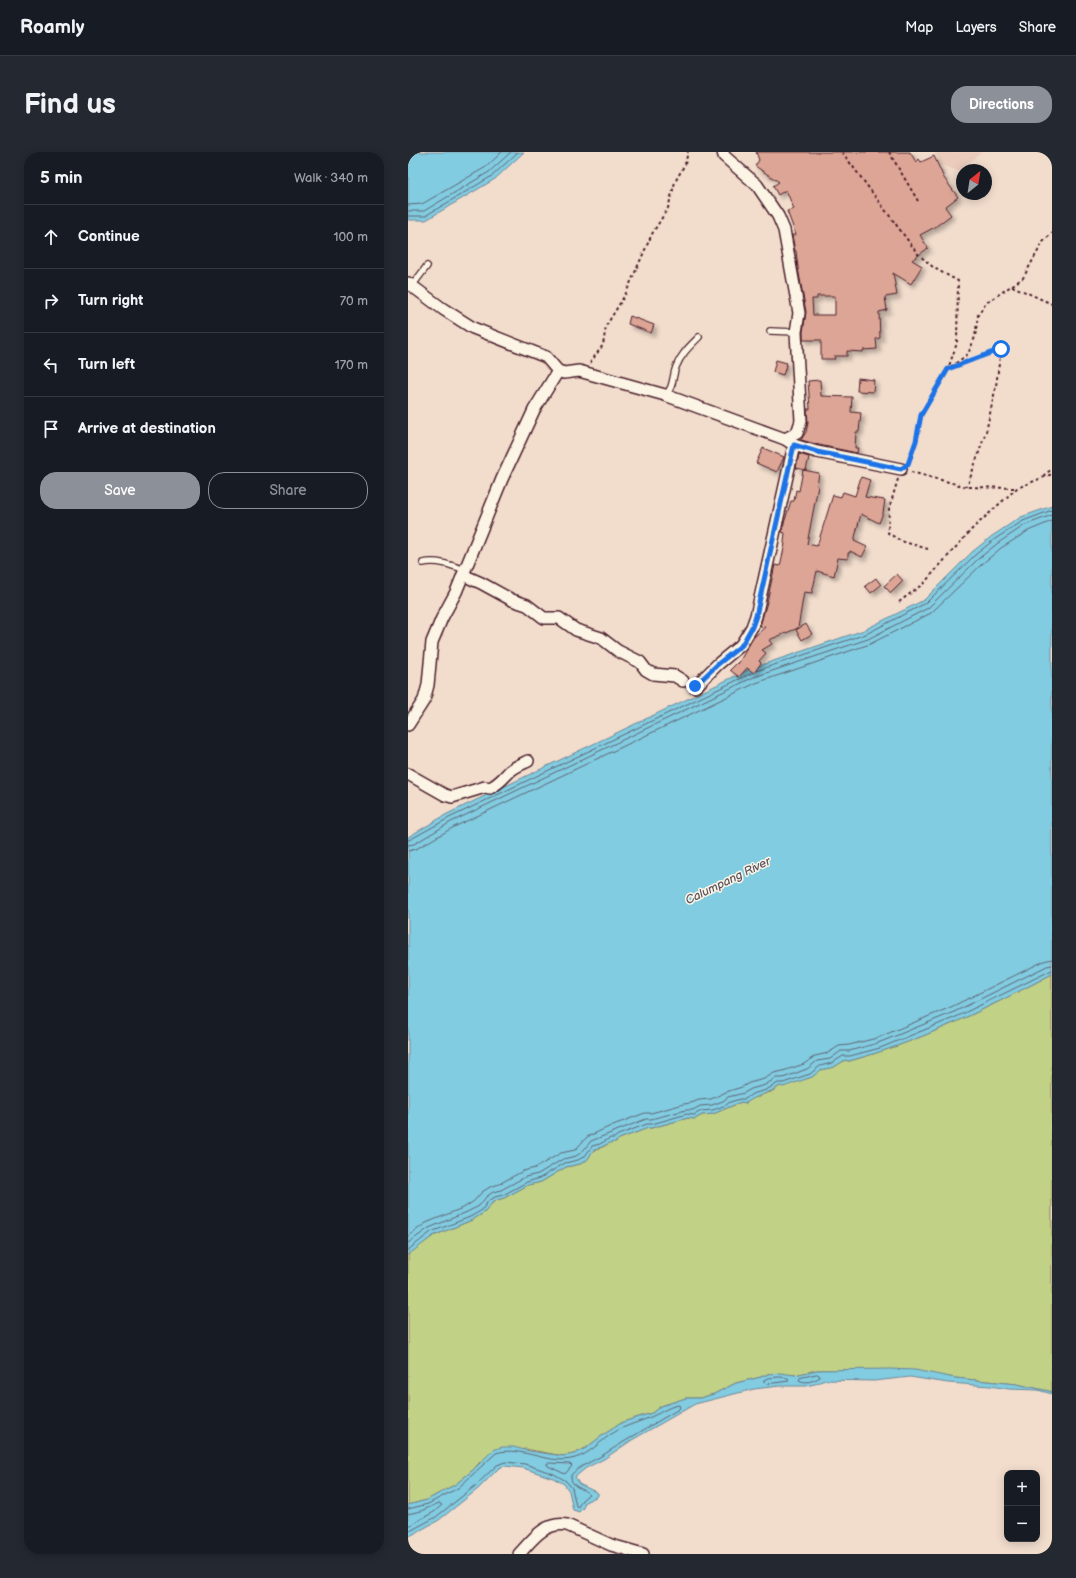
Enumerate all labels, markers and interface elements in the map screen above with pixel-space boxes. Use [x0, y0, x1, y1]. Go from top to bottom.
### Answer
text: Roamly [20, 16, 84, 39]
text: Map [905, 19, 933, 36]
text: Layers [955, 19, 997, 36]
text: Share [1019, 19, 1056, 36]
button: Directions [951, 86, 1052, 123]
text: Find us [24, 88, 116, 121]
north arrow [956, 164, 992, 200]
text: 5 min [40, 168, 83, 188]
text: Walk · 340 m [294, 170, 368, 186]
icon: ahead [40, 226, 62, 248]
text: Continue [78, 227, 140, 246]
text: 100 m [333, 229, 368, 245]
icon: right [40, 290, 62, 312]
text: Turn right [78, 291, 143, 310]
text: 70 m [340, 293, 368, 309]
route start [992, 340, 1010, 358]
icon: left [40, 354, 62, 376]
text: Turn left [78, 355, 135, 374]
text: 170 m [335, 357, 368, 373]
icon: arrive [40, 418, 62, 440]
text: Arrive at destination [78, 419, 216, 438]
button: Save [40, 472, 200, 509]
button: Share [208, 472, 368, 509]
route end [686, 677, 704, 695]
water label: Calumpang River [683, 853, 775, 908]
map controls [1004, 1470, 1040, 1542]
button: + [1004, 1470, 1040, 1506]
button: − [1004, 1506, 1040, 1542]

